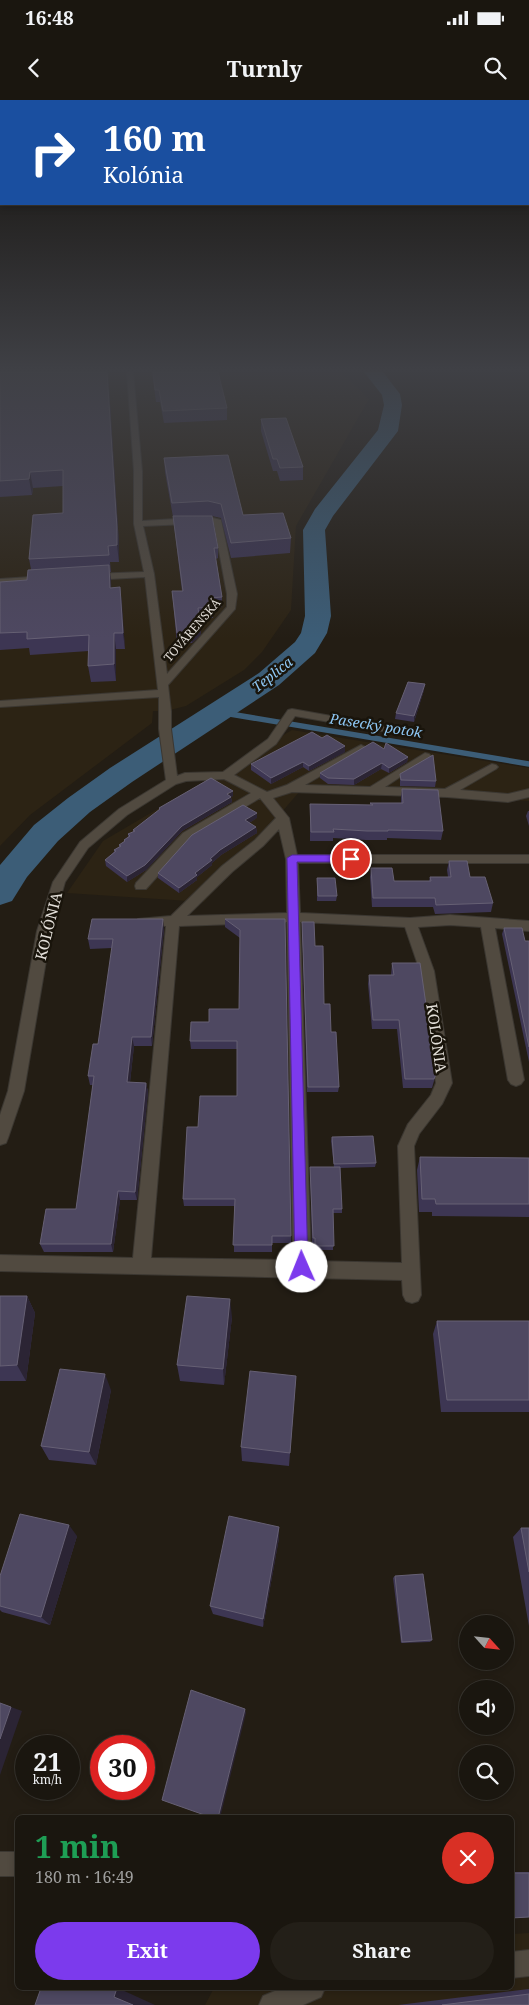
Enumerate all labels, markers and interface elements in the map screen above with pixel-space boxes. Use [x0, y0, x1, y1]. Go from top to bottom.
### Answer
text: 16:48 [25, 5, 74, 31]
text: Turnly [227, 53, 302, 83]
icon: back [20, 54, 48, 82]
icon: search [481, 54, 509, 82]
text: 160 m [103, 114, 206, 161]
icon: right [20, 120, 85, 185]
text: Kolónia [103, 159, 184, 189]
street label: TOVÁRENSKÁ [160, 594, 225, 665]
water label: Teplica [248, 652, 297, 696]
water label: Pasecký potok [327, 708, 425, 742]
pin [330, 838, 372, 880]
icon: arrive [337, 845, 365, 873]
street label: KOLÓNIA [30, 890, 66, 962]
street label: KOLÓNIA [422, 1002, 452, 1074]
position arrow [275, 1240, 327, 1292]
north arrow [459, 1615, 514, 1670]
map controls [459, 1615, 514, 1800]
button: sound [459, 1680, 514, 1735]
speed limit sign: 30 [90, 1735, 155, 1800]
text: 21 [33, 1744, 62, 1778]
button: search [459, 1745, 514, 1800]
text: km/h [33, 1771, 62, 1788]
text: 1 min [35, 1826, 120, 1867]
button: close [442, 1832, 494, 1884]
text: 180 m · 16:49 [35, 1866, 134, 1888]
button: Exit [35, 1922, 260, 1980]
button: Share [270, 1922, 494, 1980]

